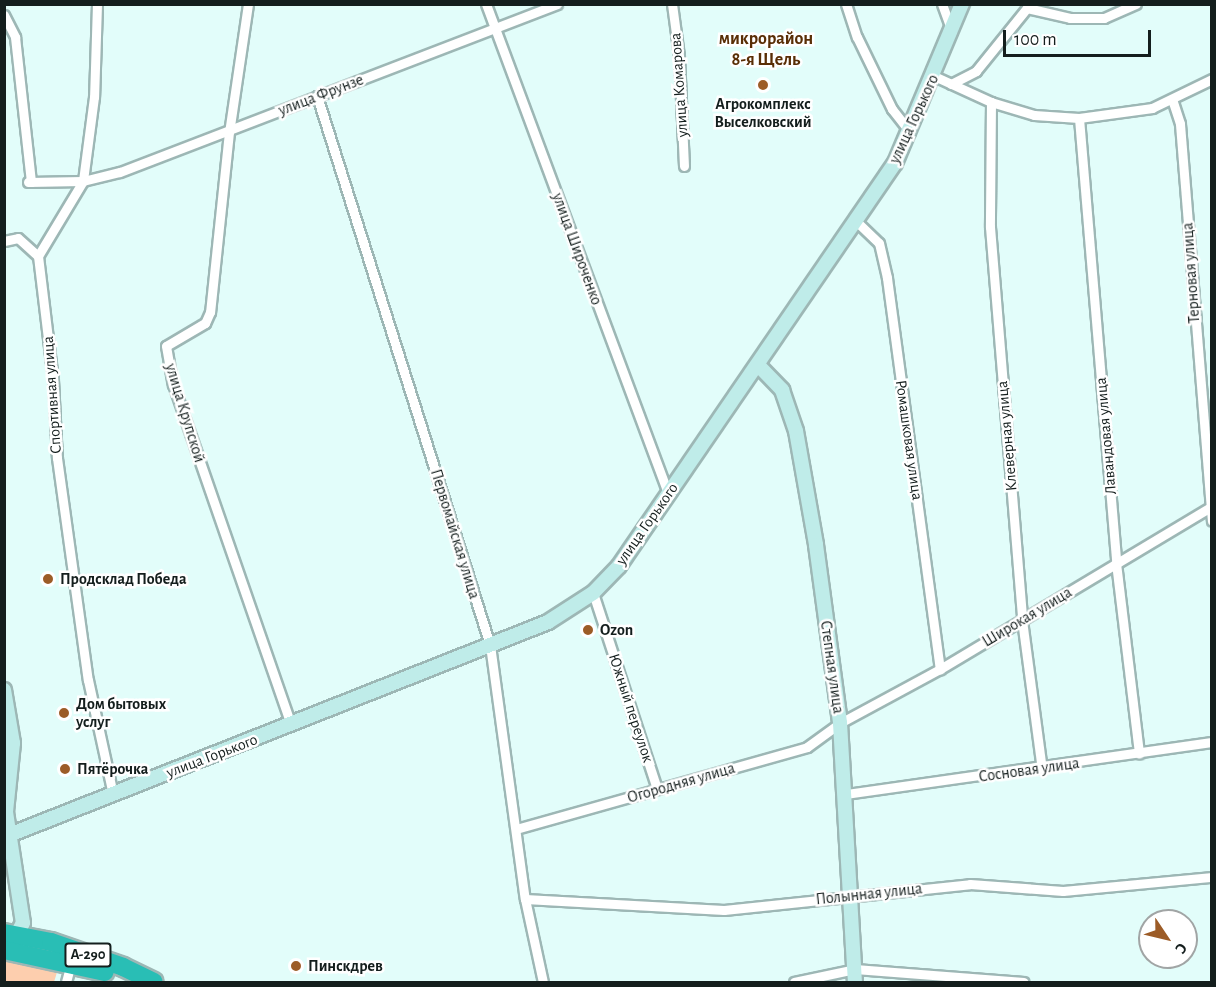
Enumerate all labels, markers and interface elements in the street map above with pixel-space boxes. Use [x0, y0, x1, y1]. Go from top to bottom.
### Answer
scale bar [1006, 18, 1154, 56]
district label: микрорайон 8-я Щель [719, 29, 813, 72]
text: 100 m [1014, 31, 1057, 49]
street label: улица Комарова [666, 32, 692, 138]
street label: улица Фрунзе [276, 70, 366, 120]
street label: улица Горького [885, 71, 943, 167]
marker: Агрокомплекс Выселковский [756, 78, 770, 92]
place label: Агрокомплекс Выселковский [714, 94, 812, 132]
street label: улица Широченко [548, 190, 606, 308]
street label: Терновая улица [1178, 222, 1204, 324]
street label: Спортивная улица [38, 335, 66, 455]
street label: улица Крупской [161, 361, 209, 465]
street label: Лавандовая улица [1091, 376, 1121, 496]
street label: Ромашковая улица [891, 379, 927, 501]
street label: Клеверная улица [993, 380, 1021, 492]
street label: Первомайская улица [426, 467, 484, 601]
street label: улица Горького [612, 479, 682, 569]
place label: Продсклад Победа [60, 569, 187, 589]
marker: Продсклад Победа [41, 572, 55, 586]
street label: Широкая улица [979, 583, 1075, 651]
street label: Степная улица [816, 619, 848, 715]
place label: Ozon [600, 620, 633, 640]
marker: Ozon [581, 623, 595, 637]
street label: Южный переулок [604, 651, 658, 765]
place label: Дом бытовых услуг [76, 694, 166, 732]
marker: Дом бытовых услуг [57, 706, 71, 720]
street label: улица Горького [164, 730, 260, 782]
street label: Сосновая улица [977, 753, 1081, 787]
street label: Огородняя улица [625, 758, 737, 808]
place label: Пятёрочка [77, 759, 148, 779]
marker: Пятёрочка [58, 762, 72, 776]
street label: Полынная улица [815, 879, 923, 909]
north arrow [1138, 909, 1198, 969]
text: С [1172, 940, 1190, 956]
road number: А-290 [64, 943, 112, 967]
place label: Пинскдрев [308, 956, 383, 976]
marker: Пинскдрев [289, 959, 303, 973]

